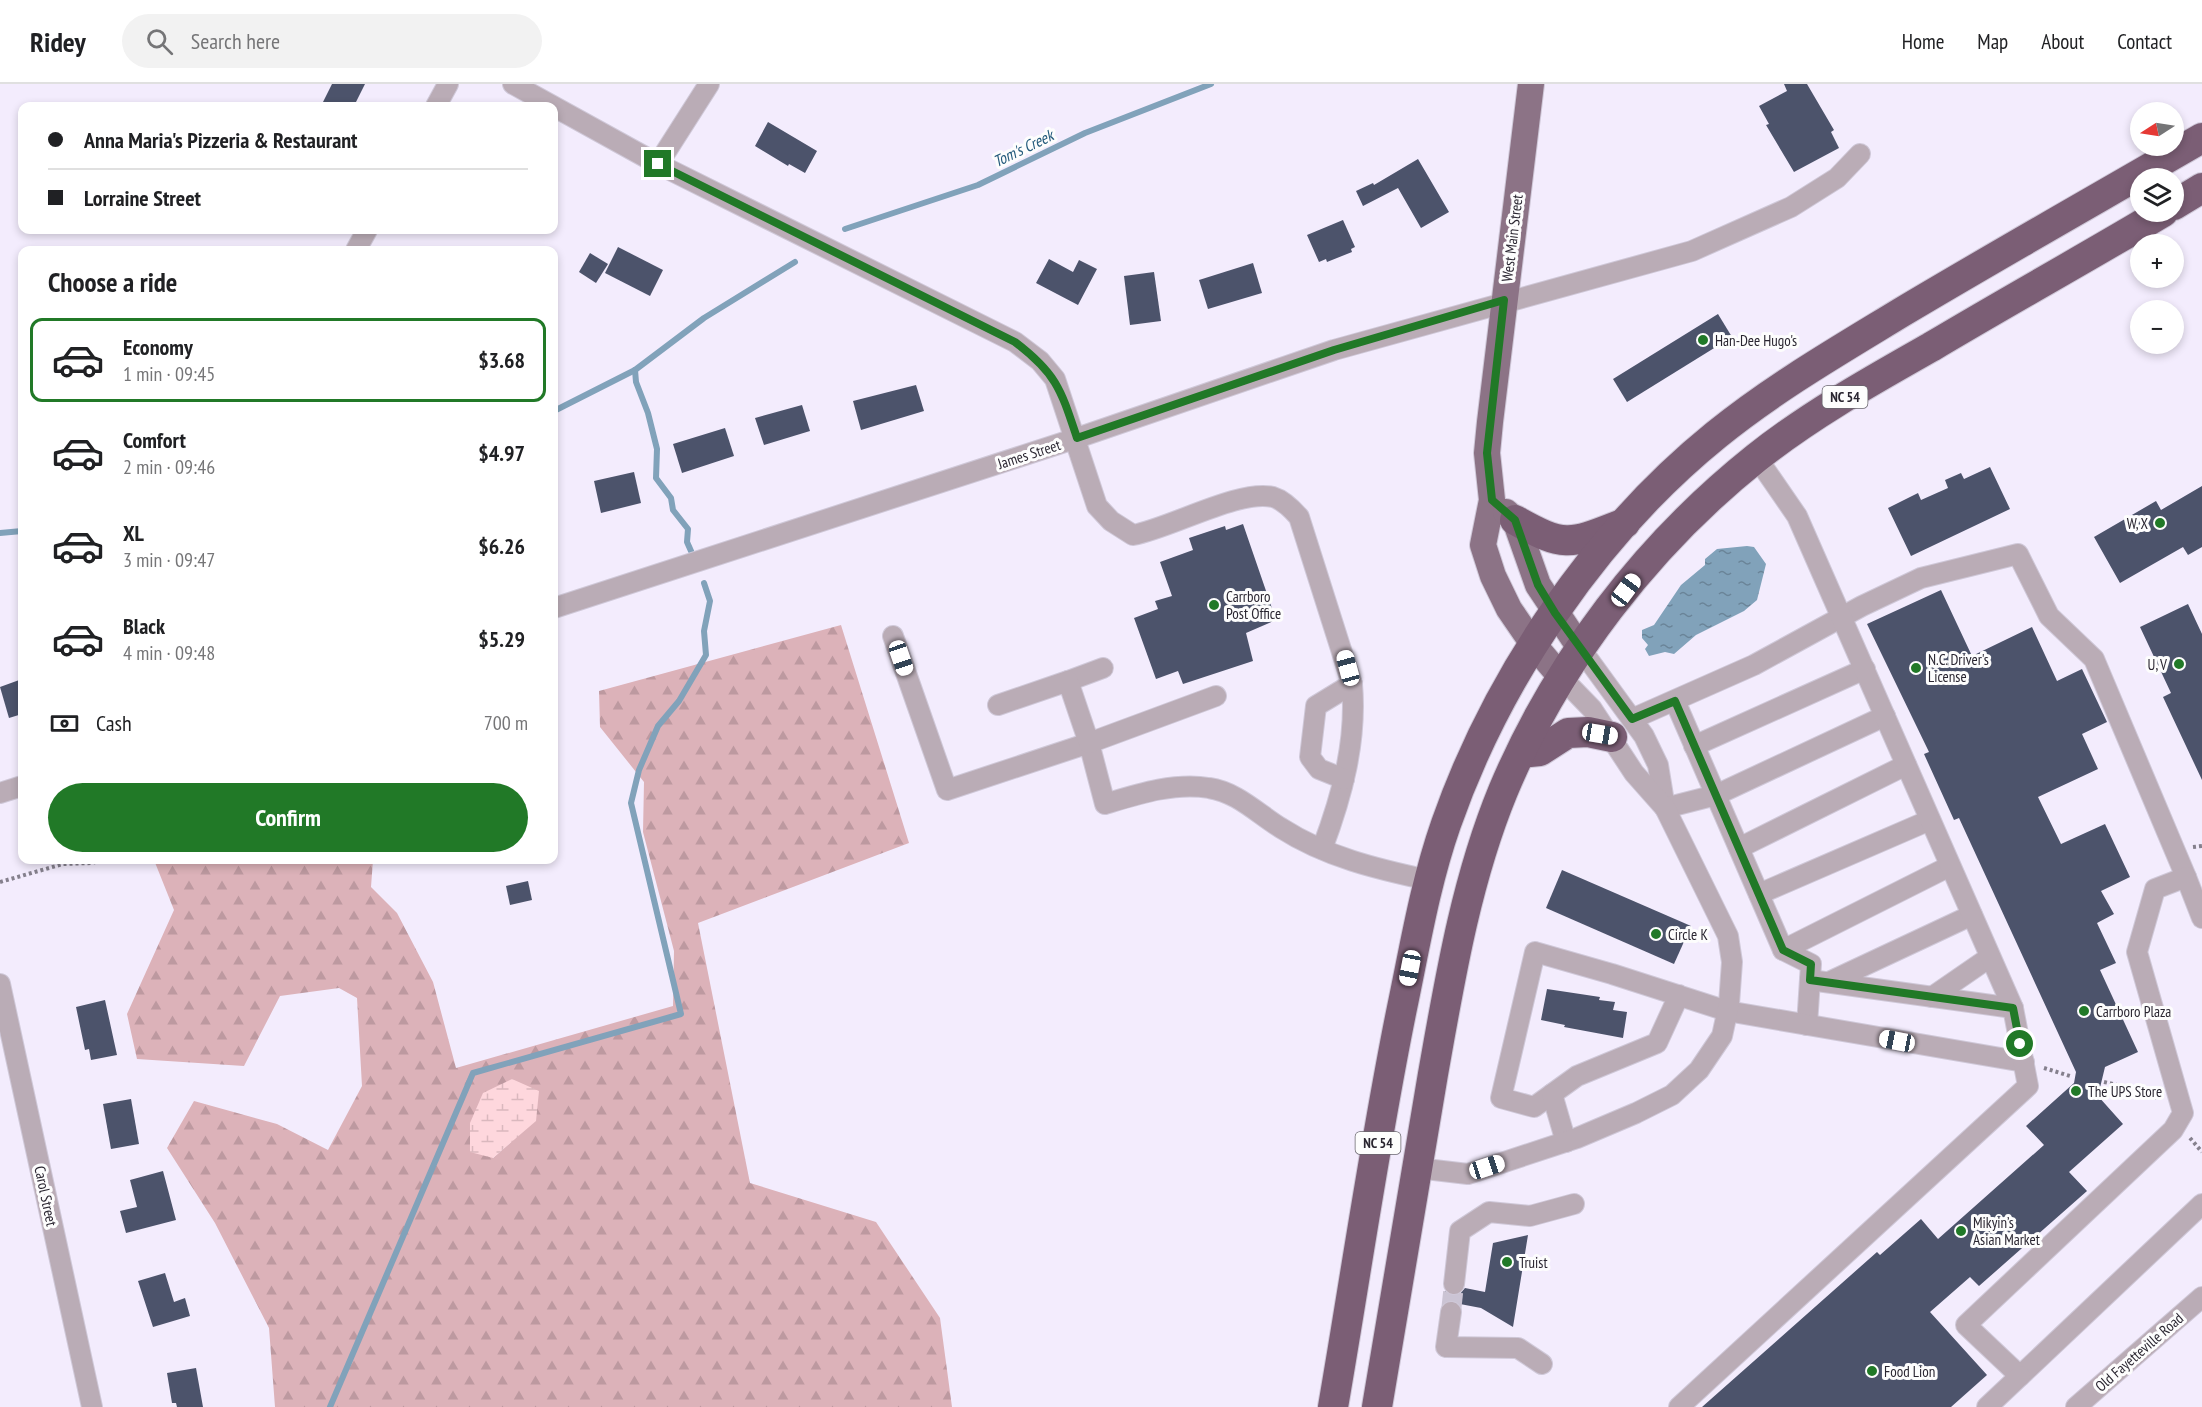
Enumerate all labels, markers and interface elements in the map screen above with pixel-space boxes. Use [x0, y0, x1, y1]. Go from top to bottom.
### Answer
search box [122, 14, 542, 68]
text: Ridey [30, 23, 86, 60]
icon: search [143, 25, 176, 58]
text: Search here [191, 27, 280, 55]
text: Home [1902, 28, 1944, 55]
text: Map [1977, 28, 2008, 55]
text: About [2041, 28, 2084, 55]
text: Contact [2117, 28, 2172, 55]
north arrow [2130, 102, 2184, 156]
map controls [2130, 102, 2184, 354]
water label: Tom's Creek [990, 124, 1058, 171]
text: Anna Maria's Pizzeria & Restaurant [84, 126, 358, 154]
route end [644, 150, 671, 177]
button: layers [2130, 168, 2184, 222]
text: Lorraine Street [84, 184, 201, 212]
street label: West Main Street [1497, 193, 1527, 283]
button: + [2130, 234, 2184, 288]
text: Choose a ride [48, 265, 177, 299]
button: − [2130, 300, 2184, 354]
place label: Han-Dee Hugo's [1715, 331, 1797, 350]
icon: car [51, 333, 105, 387]
text: Economy [123, 333, 193, 361]
marker: Han-Dee Hugo's [1696, 333, 1710, 347]
text: $3.68 [478, 346, 525, 374]
text: 1 min · 09:45 [123, 361, 215, 387]
road number: NC 54 [1822, 386, 1868, 408]
icon: car [51, 426, 105, 480]
text: Comfort [123, 426, 186, 454]
street label: James Street [994, 435, 1063, 473]
text: $4.97 [478, 439, 525, 467]
text: 2 min · 09:46 [123, 454, 215, 480]
place label: W, X [2127, 514, 2148, 533]
marker: W, X [2153, 516, 2167, 530]
icon: car [51, 519, 105, 573]
text: XL [123, 519, 144, 547]
text: $6.26 [478, 532, 525, 560]
text: 3 min · 09:47 [123, 547, 215, 573]
car [1608, 570, 1644, 610]
place label: Carrboro Post Office [1226, 587, 1281, 623]
marker: Carrboro Post Office [1207, 598, 1221, 612]
icon: car [51, 612, 105, 666]
text: Black [123, 612, 165, 640]
text: $5.29 [478, 625, 525, 653]
car [887, 638, 915, 678]
text: 4 min · 09:48 [123, 640, 215, 666]
car [1335, 648, 1361, 688]
place label: N.C. Driver's License [1928, 650, 1989, 686]
place label: U, V [2148, 655, 2167, 674]
marker: U, V [2172, 657, 2186, 671]
marker: N.C. Driver's License [1909, 661, 1923, 675]
icon: cash [48, 707, 81, 740]
text: Cash [96, 709, 132, 737]
text: 700 m [484, 710, 528, 736]
car [1581, 722, 1619, 746]
button: Confirm [48, 783, 528, 852]
place label: Circle K [1668, 925, 1708, 944]
marker: Circle K [1649, 927, 1663, 941]
car [1398, 949, 1422, 987]
place label: Carrboro Plaza [2096, 1002, 2171, 1021]
marker: Carrboro Plaza [2077, 1004, 2091, 1018]
car [1878, 1029, 1916, 1053]
route start [2006, 1030, 2033, 1057]
place label: The UPS Store [2088, 1082, 2162, 1101]
marker: The UPS Store [2069, 1084, 2083, 1098]
road number: NC 54 [1356, 1132, 1400, 1154]
car [1467, 1153, 1507, 1181]
street label: Carol Street [30, 1164, 62, 1228]
place label: Mikyin’s Asian Market [1973, 1213, 2040, 1249]
marker: Mikyin’s Asian Market [1954, 1224, 1968, 1238]
place label: Truist [1519, 1253, 1548, 1272]
marker: Truist [1500, 1255, 1514, 1269]
street label: Old Fayetteville Road [2091, 1309, 2187, 1395]
place label: Food Lion [1884, 1362, 1935, 1381]
marker: Food Lion [1865, 1364, 1879, 1378]

